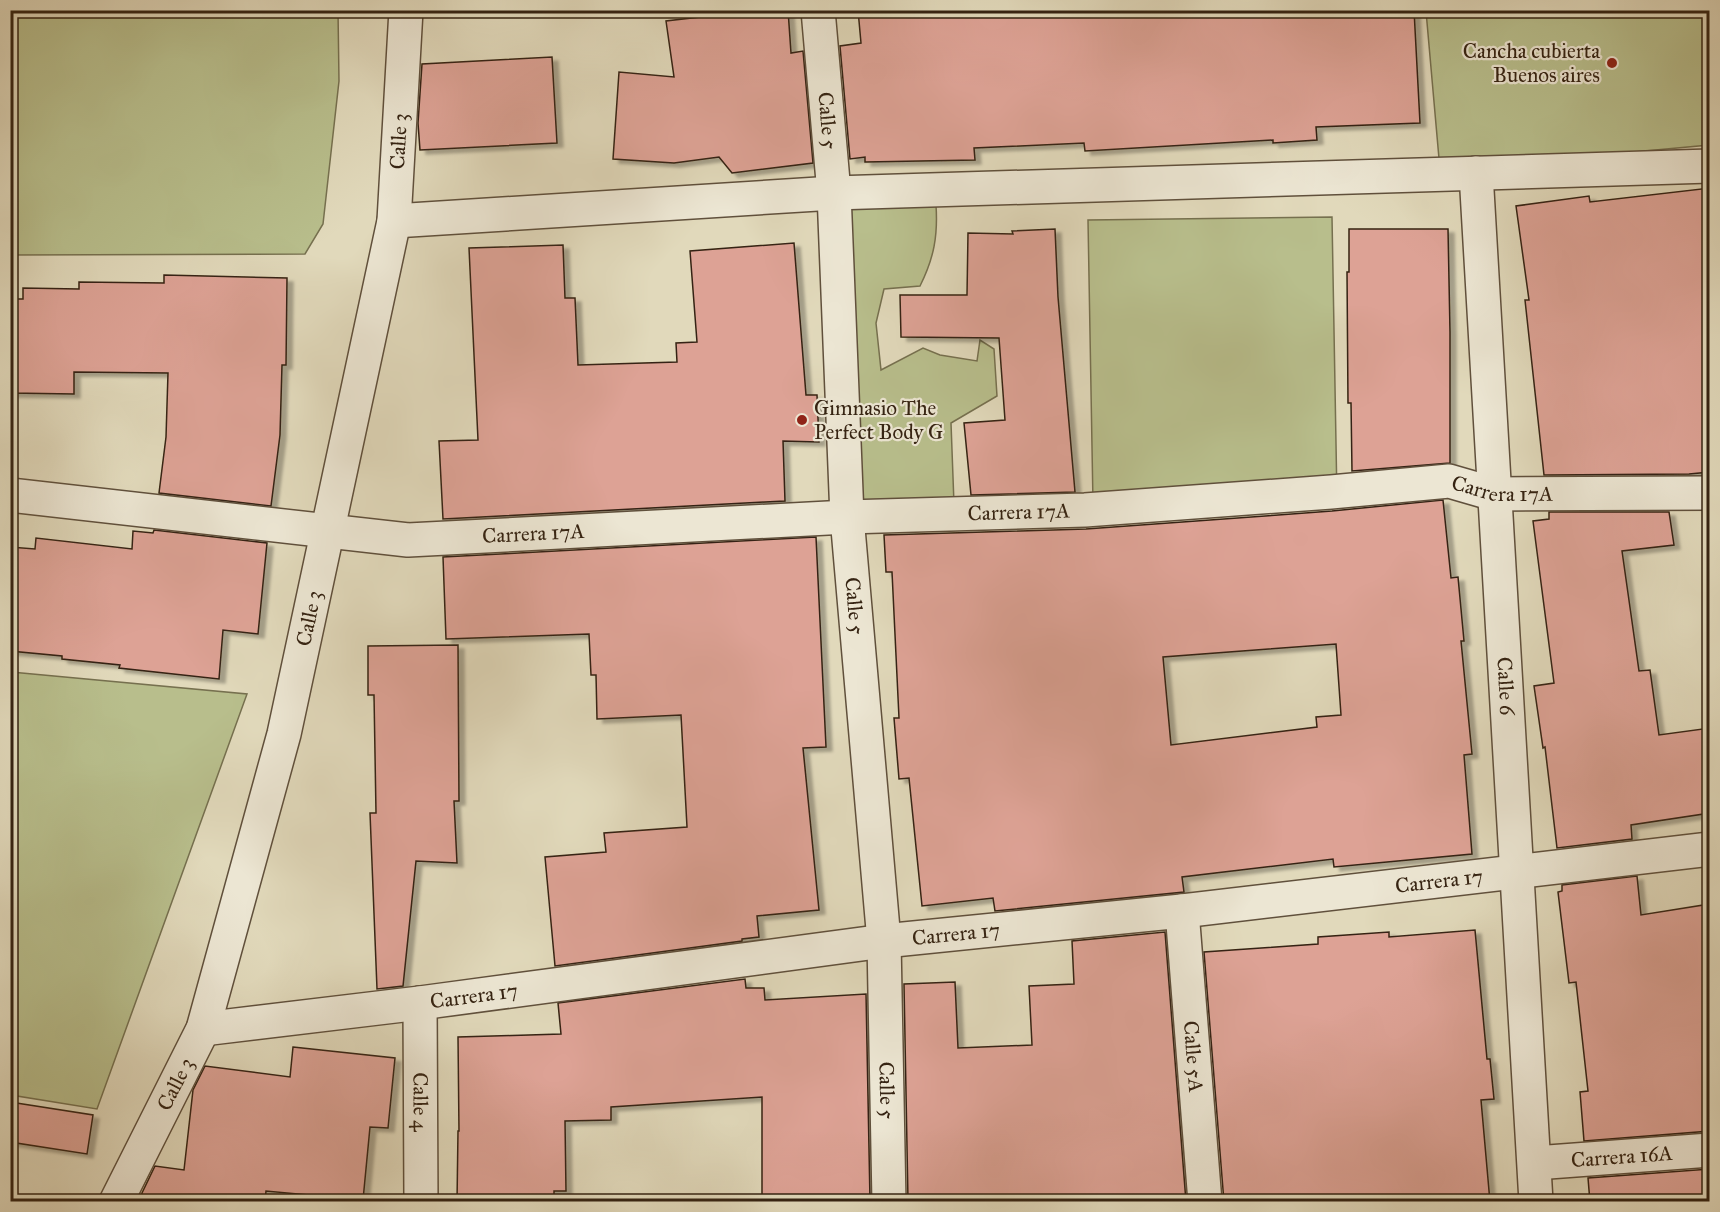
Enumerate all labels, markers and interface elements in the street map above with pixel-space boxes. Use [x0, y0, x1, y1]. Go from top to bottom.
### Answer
place label: Cancha cubierta Buenos aires [1463, 38, 1600, 88]
marker: Cancha cubierta Buenos aires [1605, 56, 1619, 70]
street label: Calle 5 [812, 91, 843, 151]
street label: Calle 3 [384, 113, 413, 170]
place label: Gimnasio The Perfect Body G [814, 395, 943, 445]
marker: Gimnasio The Perfect Body G [795, 413, 809, 427]
street label: Carrera 17A [1449, 469, 1553, 508]
street label: Carrera 17A [967, 497, 1070, 526]
street label: Carrera 17A [481, 518, 585, 549]
street label: Calle 5 [839, 576, 870, 636]
street label: Calle 3 [290, 588, 327, 648]
street label: Calle 6 [1491, 656, 1521, 717]
street label: Carrera 17 [1394, 863, 1484, 899]
street label: Carrera 17 [911, 916, 1001, 951]
street label: Carrera 17 [428, 977, 519, 1015]
street label: Calle 5A [1178, 1020, 1209, 1093]
street label: Calle 3 [151, 1053, 200, 1115]
street label: Calle 5 [873, 1061, 900, 1120]
street label: Calle 4 [407, 1072, 434, 1133]
street label: Carrera 16A [1570, 1140, 1674, 1173]

